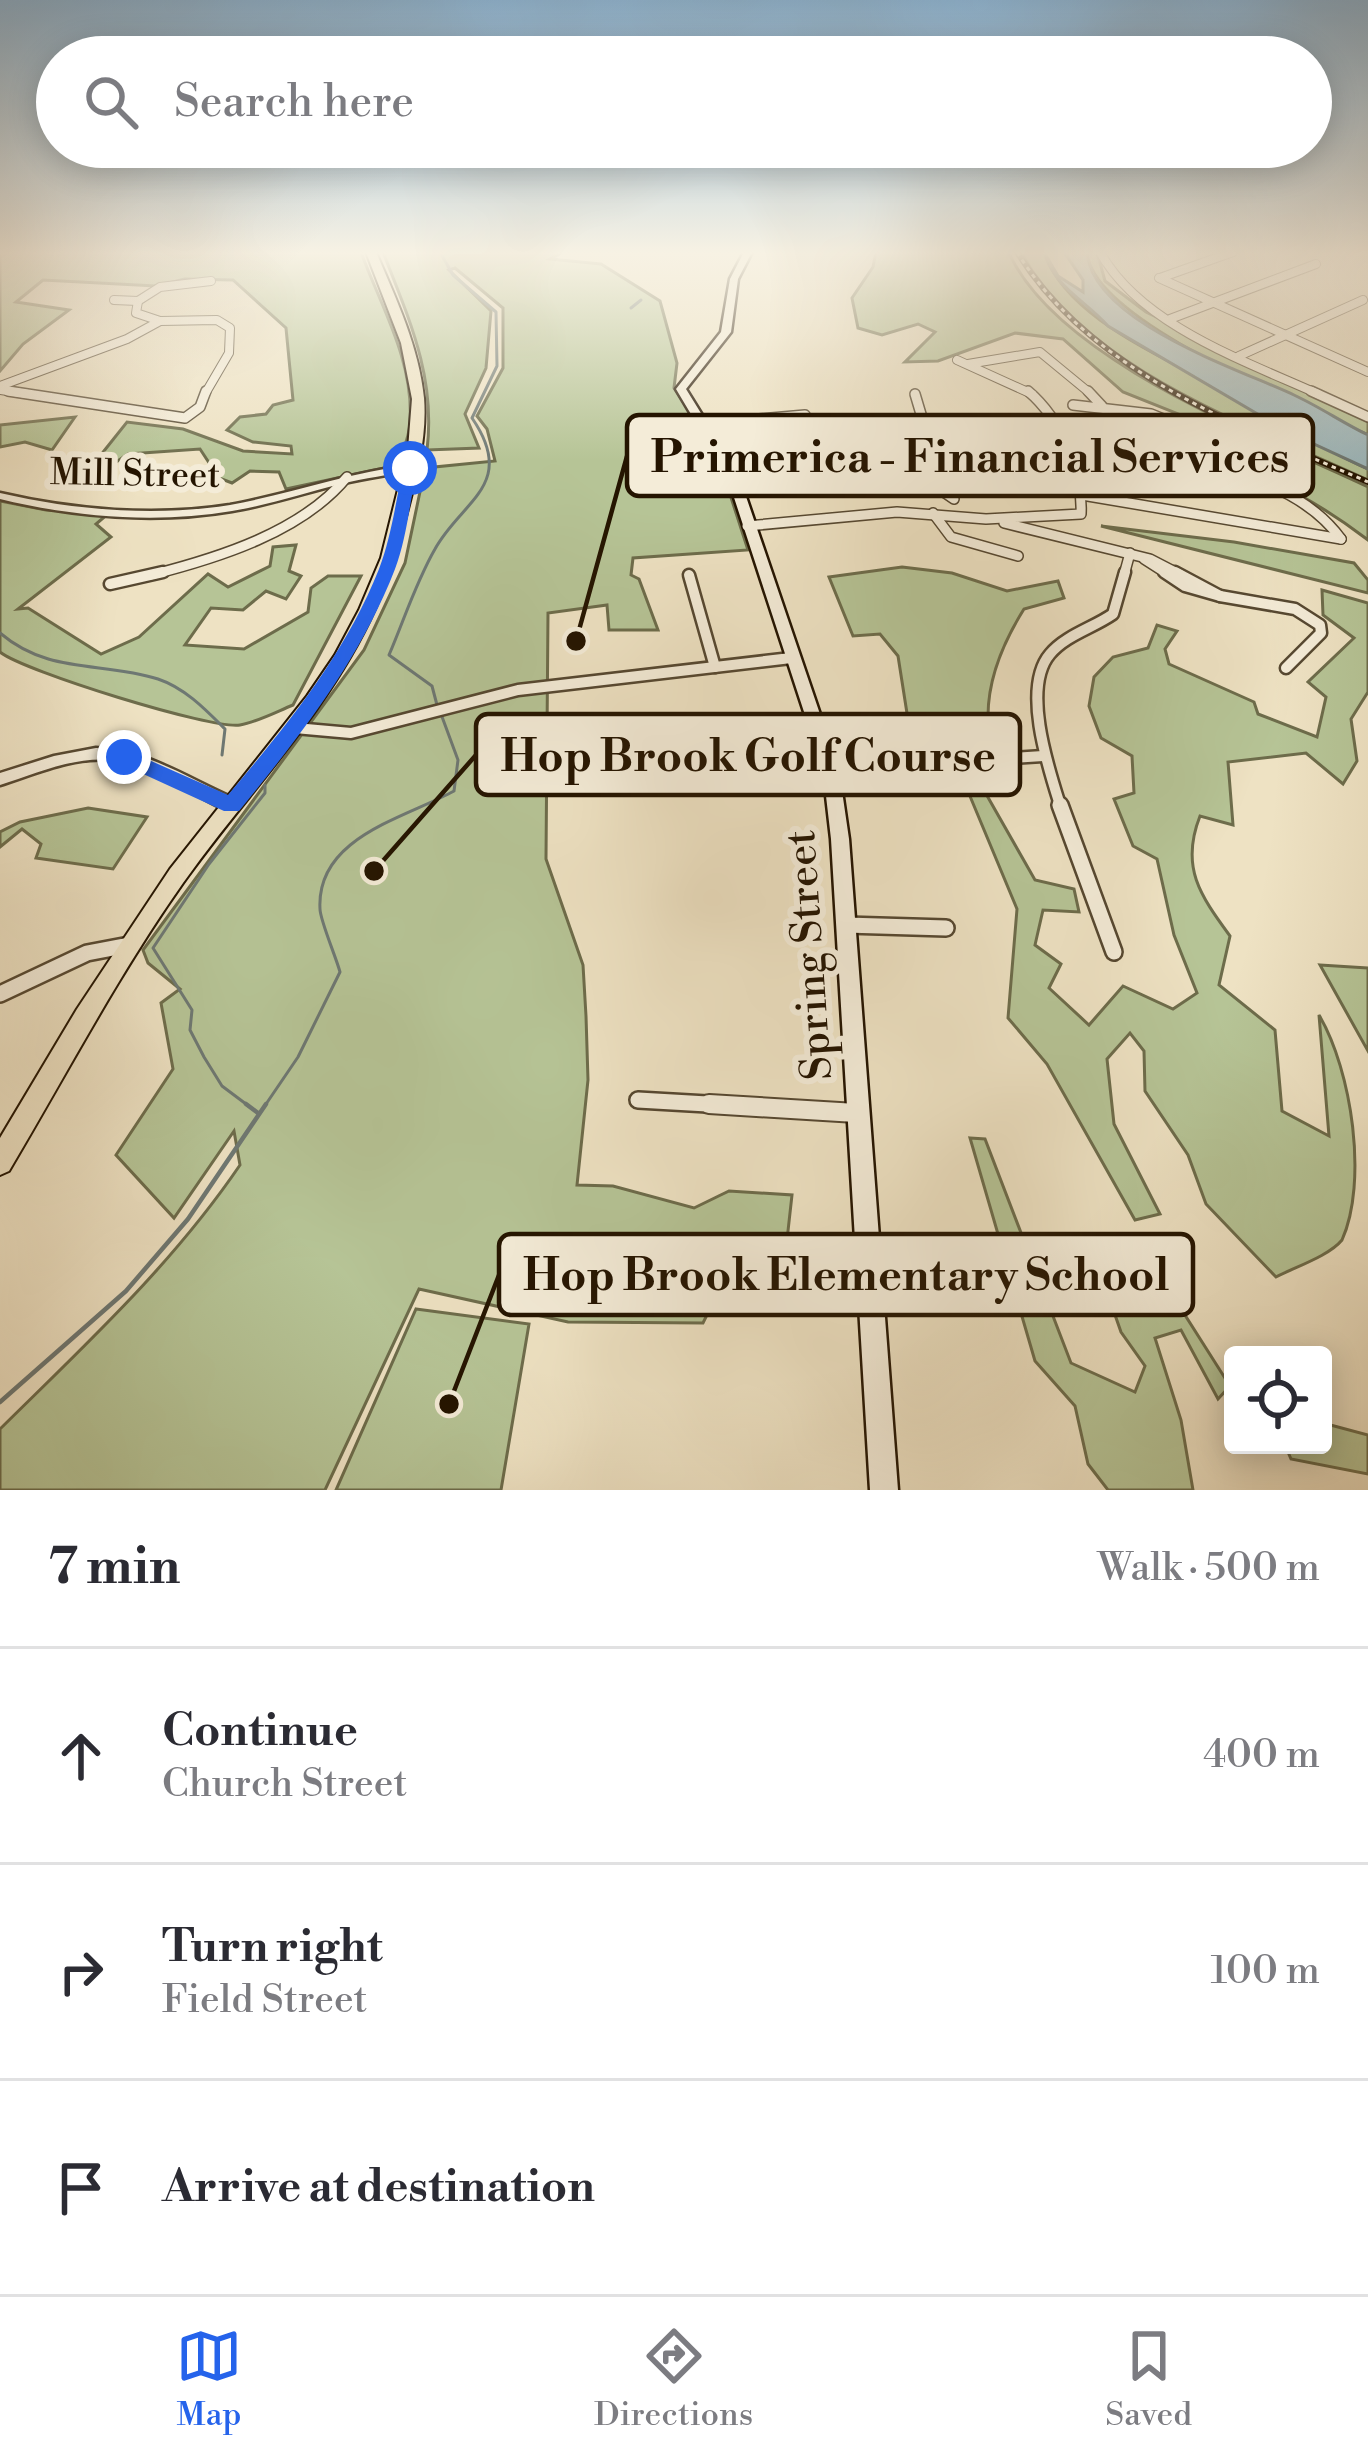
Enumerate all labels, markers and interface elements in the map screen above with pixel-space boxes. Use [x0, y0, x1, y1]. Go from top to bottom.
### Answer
search box [36, 36, 1332, 168]
icon: search [78, 69, 144, 135]
text: Search here [174, 74, 414, 131]
callout: Primerica - Financial Services [627, 415, 1313, 496]
text: Primerica - Financial Services [651, 430, 1289, 487]
route start [383, 441, 437, 495]
street label: Mill Street [50, 451, 221, 499]
callout: Hop Brook Golf Course [476, 714, 1020, 795]
text: Hop Brook Golf Course [500, 729, 996, 786]
route end [97, 730, 151, 784]
street label: Spring Street [775, 828, 846, 1082]
callout: Hop Brook Elementary School [499, 1234, 1193, 1315]
text: Hop Brook Elementary School [523, 1248, 1169, 1305]
map controls [1224, 1346, 1332, 1454]
button: locate [1224, 1346, 1332, 1454]
text: 7 min [48, 1536, 180, 1600]
text: Walk · 500 m [1098, 1544, 1320, 1593]
text: Continue [162, 1703, 358, 1760]
icon: ahead [48, 1723, 114, 1789]
text: 400 m [1203, 1731, 1320, 1780]
text: Church Street [162, 1760, 407, 1809]
text: Turn right [162, 1919, 383, 1976]
icon: right [48, 1939, 114, 2005]
text: 100 m [1211, 1947, 1320, 1996]
text: Field Street [162, 1976, 367, 2025]
icon: arrive [48, 2155, 114, 2221]
text: Arrive at destination [162, 2159, 595, 2216]
tab: Map [176, 2323, 242, 2436]
tab: Directions [594, 2323, 753, 2436]
tab: Saved [1105, 2323, 1192, 2436]

